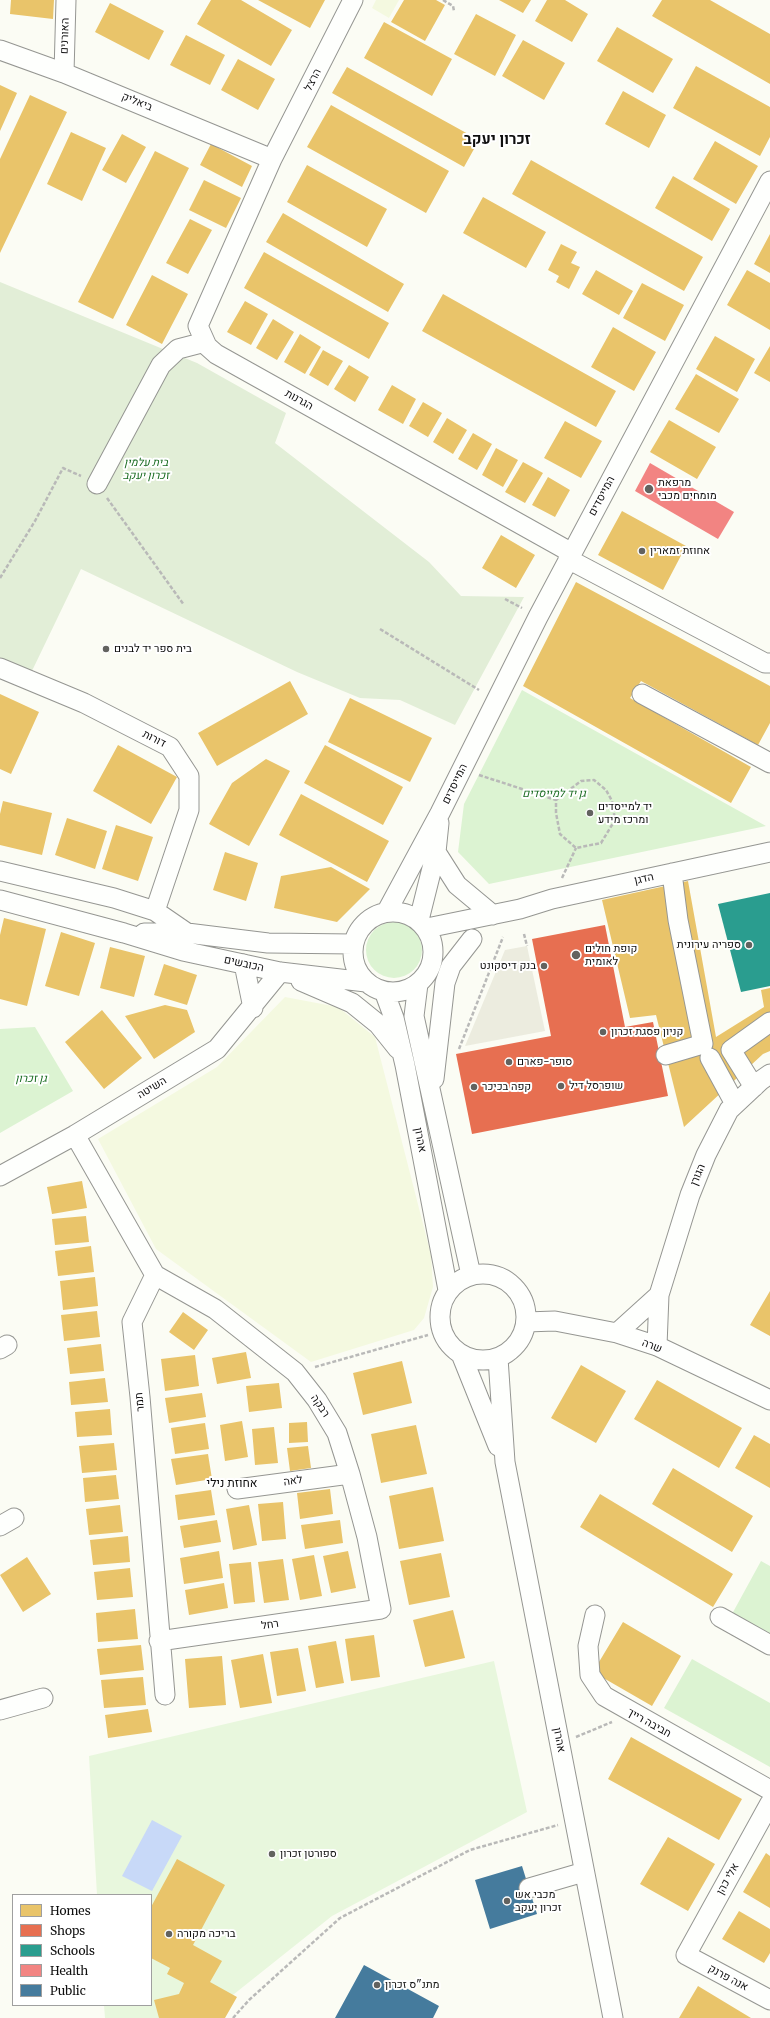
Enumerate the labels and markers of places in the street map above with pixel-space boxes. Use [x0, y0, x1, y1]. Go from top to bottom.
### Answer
place label: מרפאת מומחים מכבי [658, 476, 717, 502]
marker: מרפאת מומחים מכבי [643, 483, 655, 495]
place label: אחוזת זמארין [650, 544, 710, 558]
marker: אחוזת זמארין [637, 546, 647, 556]
place label: בית ספר יד לבנים [114, 642, 192, 656]
marker: בית ספר יד לבנים [101, 644, 111, 654]
place label: יד למייסדים ומרכז מידע [598, 800, 652, 826]
marker: יד למייסדים ומרכז מידע [585, 808, 595, 818]
place label: ספריה עירונית [677, 938, 741, 952]
marker: ספריה עירונית [744, 940, 754, 950]
place label: קופת חולים לאומית [585, 942, 637, 968]
marker: קופת חולים לאומית [570, 949, 582, 961]
place label: בנק דיסקונט [480, 959, 536, 973]
marker: בנק דיסקונט [539, 961, 549, 971]
place label: קניון פסגת זכרון [611, 1025, 683, 1039]
marker: קניון פסגת זכרון [598, 1027, 608, 1037]
place label: סופר-פארם [517, 1055, 572, 1069]
marker: סופר-פארם [504, 1057, 514, 1067]
place label: שופרסל דיל [569, 1079, 623, 1093]
place label: קפה בכיכר [482, 1080, 531, 1094]
marker: שופרסל דיל [556, 1081, 566, 1091]
marker: קפה בכיכר [469, 1082, 479, 1092]
place label: ספורטן זכרון [280, 1847, 337, 1861]
marker: ספורטן זכרון [267, 1849, 277, 1859]
place label: מכבי אש זכרון יעקב [515, 1888, 562, 1914]
marker: מכבי אש זכרון יעקב [502, 1896, 512, 1906]
place label: בריכה מקורה [177, 1927, 235, 1941]
marker: בריכה מקורה [164, 1929, 174, 1939]
place label: מתנ"ס זכרון [385, 1978, 440, 1992]
marker: מתנ"ס זכרון [372, 1980, 382, 1990]

